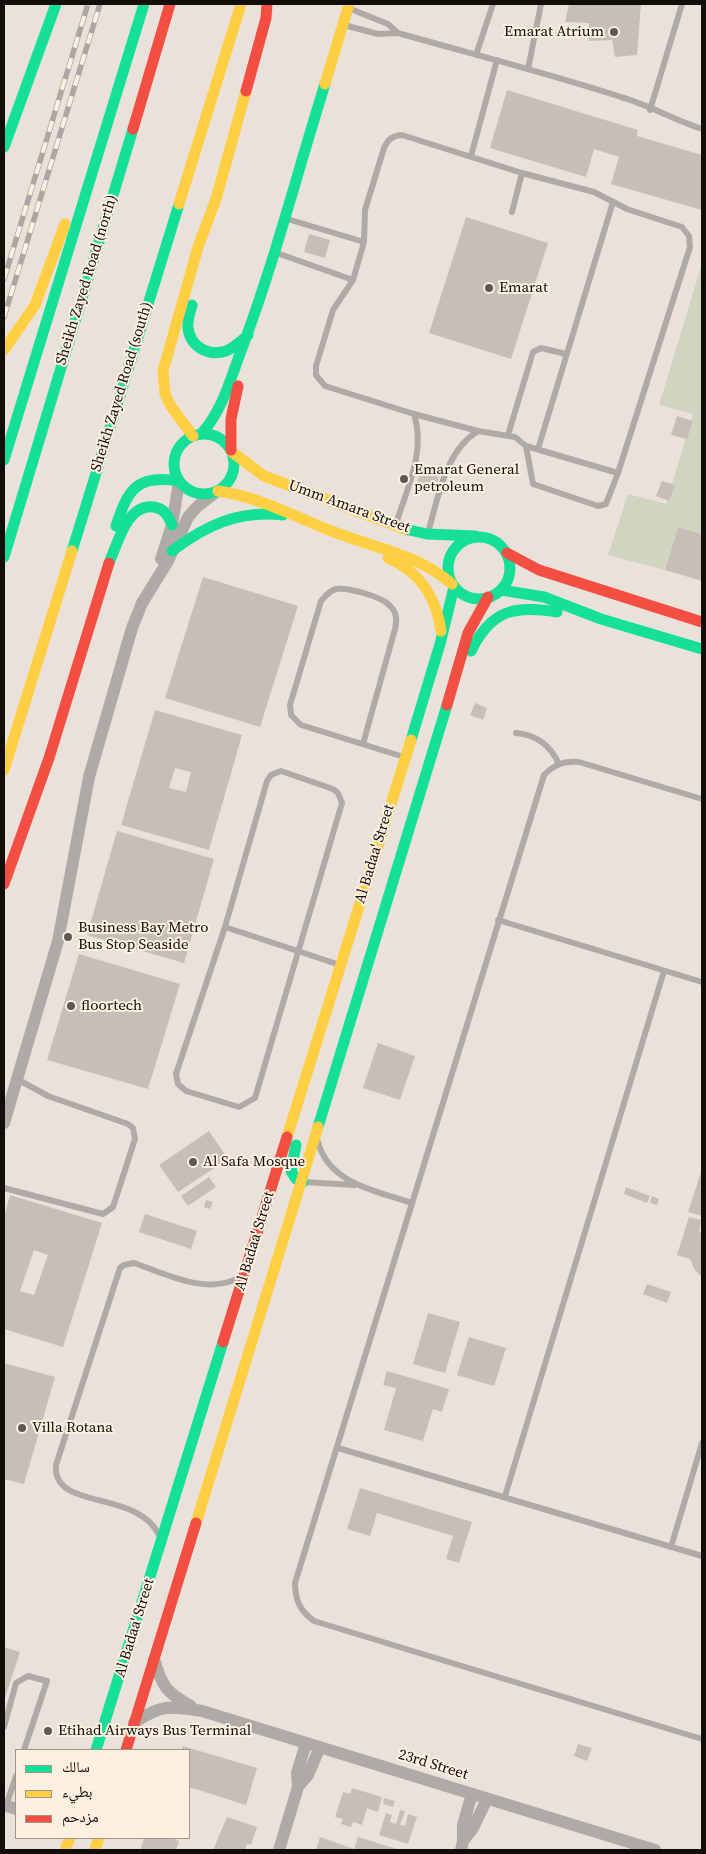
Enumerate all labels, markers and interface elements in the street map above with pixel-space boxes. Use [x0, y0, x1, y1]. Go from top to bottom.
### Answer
place label: Emarat Atrium [504, 23, 604, 41]
marker: Emarat Atrium [608, 26, 620, 38]
street label: Sheikh Zayed Road (north) [52, 193, 122, 367]
place label: Emarat [499, 279, 548, 297]
marker: Emarat [483, 282, 495, 294]
street label: Sheikh Zayed Road (south) [88, 300, 156, 474]
place label: Emarat General petroleum [414, 461, 519, 496]
marker: Emarat General petroleum [398, 473, 410, 485]
street label: Umm Amara Street [286, 477, 412, 537]
street label: Al Badaa' Street [351, 802, 399, 906]
place label: Business Bay Metro Bus Stop Seaside [78, 919, 208, 954]
marker: Business Bay Metro Bus Stop Seaside [62, 931, 74, 943]
place label: floortech [81, 997, 142, 1015]
marker: floortech [65, 1000, 77, 1012]
place label: Al Safa Mosque [203, 1153, 305, 1171]
marker: Al Safa Mosque [187, 1156, 199, 1168]
street label: Al Badaa' Street [231, 1189, 279, 1293]
place label: Villa Rotana [32, 1419, 113, 1437]
marker: Villa Rotana [16, 1422, 28, 1434]
street label: Al Badaa' Street [111, 1576, 159, 1680]
place label: Etihad Airways Bus Terminal [58, 1722, 251, 1740]
marker: Etihad Airways Bus Terminal [42, 1725, 54, 1737]
street label: 23rd Street [396, 1746, 470, 1784]
legend [15, 1749, 190, 1839]
text: سالك [62, 1756, 90, 1777]
text: بطيء [62, 1781, 92, 1802]
text: مزدحم [62, 1806, 99, 1827]

